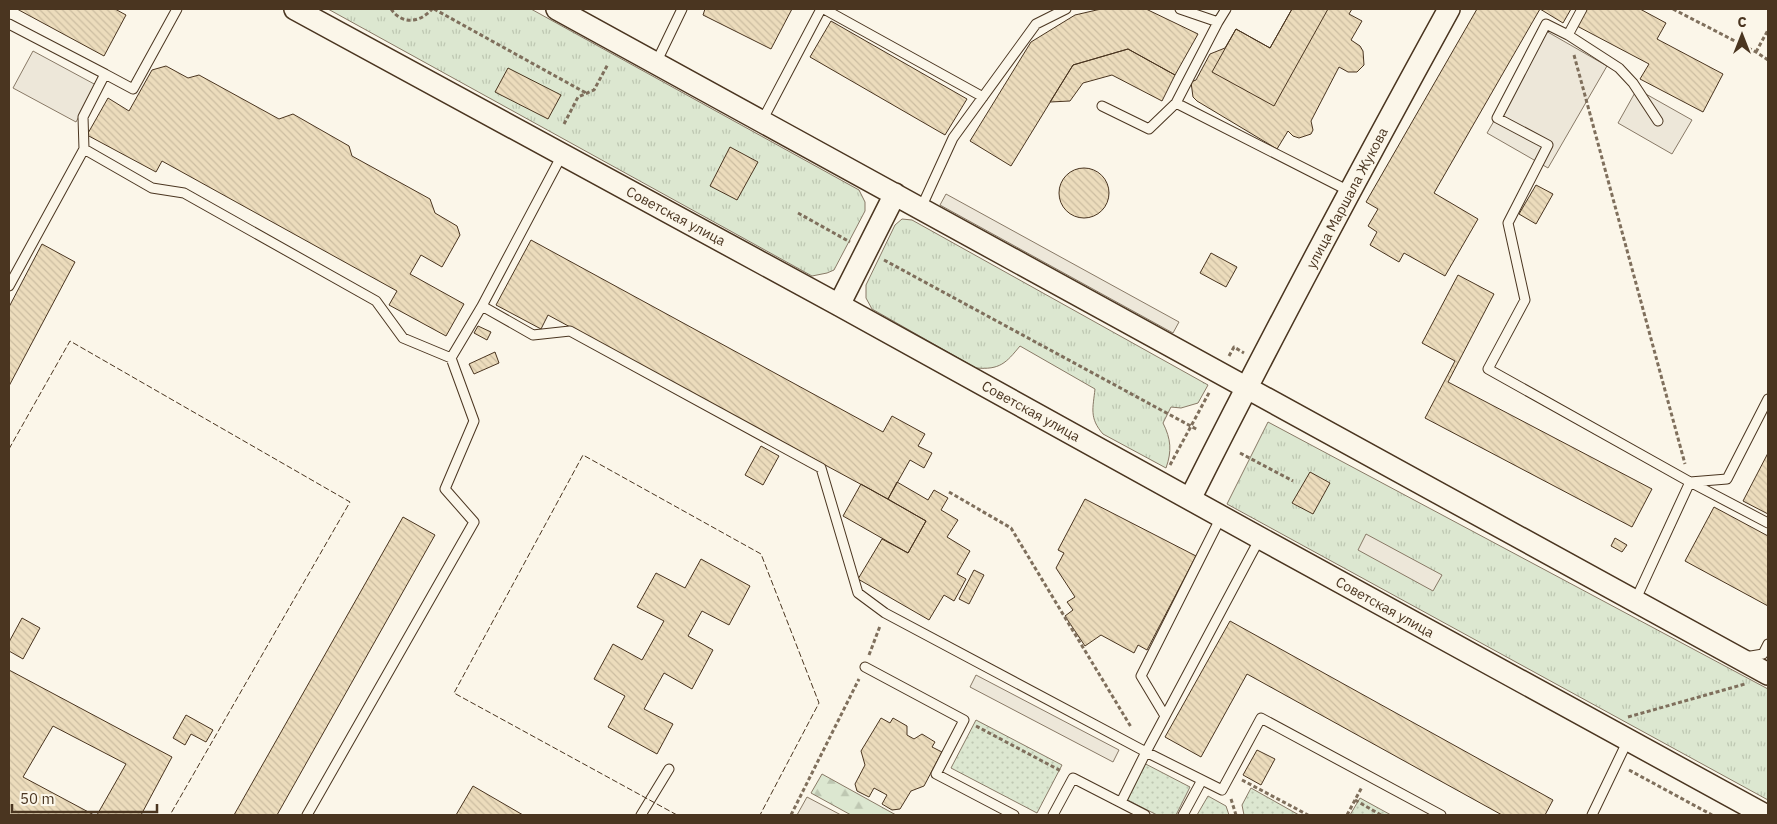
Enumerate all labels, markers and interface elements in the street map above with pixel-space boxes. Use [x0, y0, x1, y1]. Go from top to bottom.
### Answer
north arrow [1717, 10, 1767, 60]
text: С [1737, 13, 1747, 31]
street label: улица Маршала Жукова [1302, 124, 1392, 272]
street label: Советская улица [623, 182, 729, 250]
street label: Советская улица [979, 376, 1084, 446]
street label: Советская улица [1333, 572, 1438, 642]
scale bar [12, 782, 158, 814]
text: 50 m [20, 789, 55, 808]

